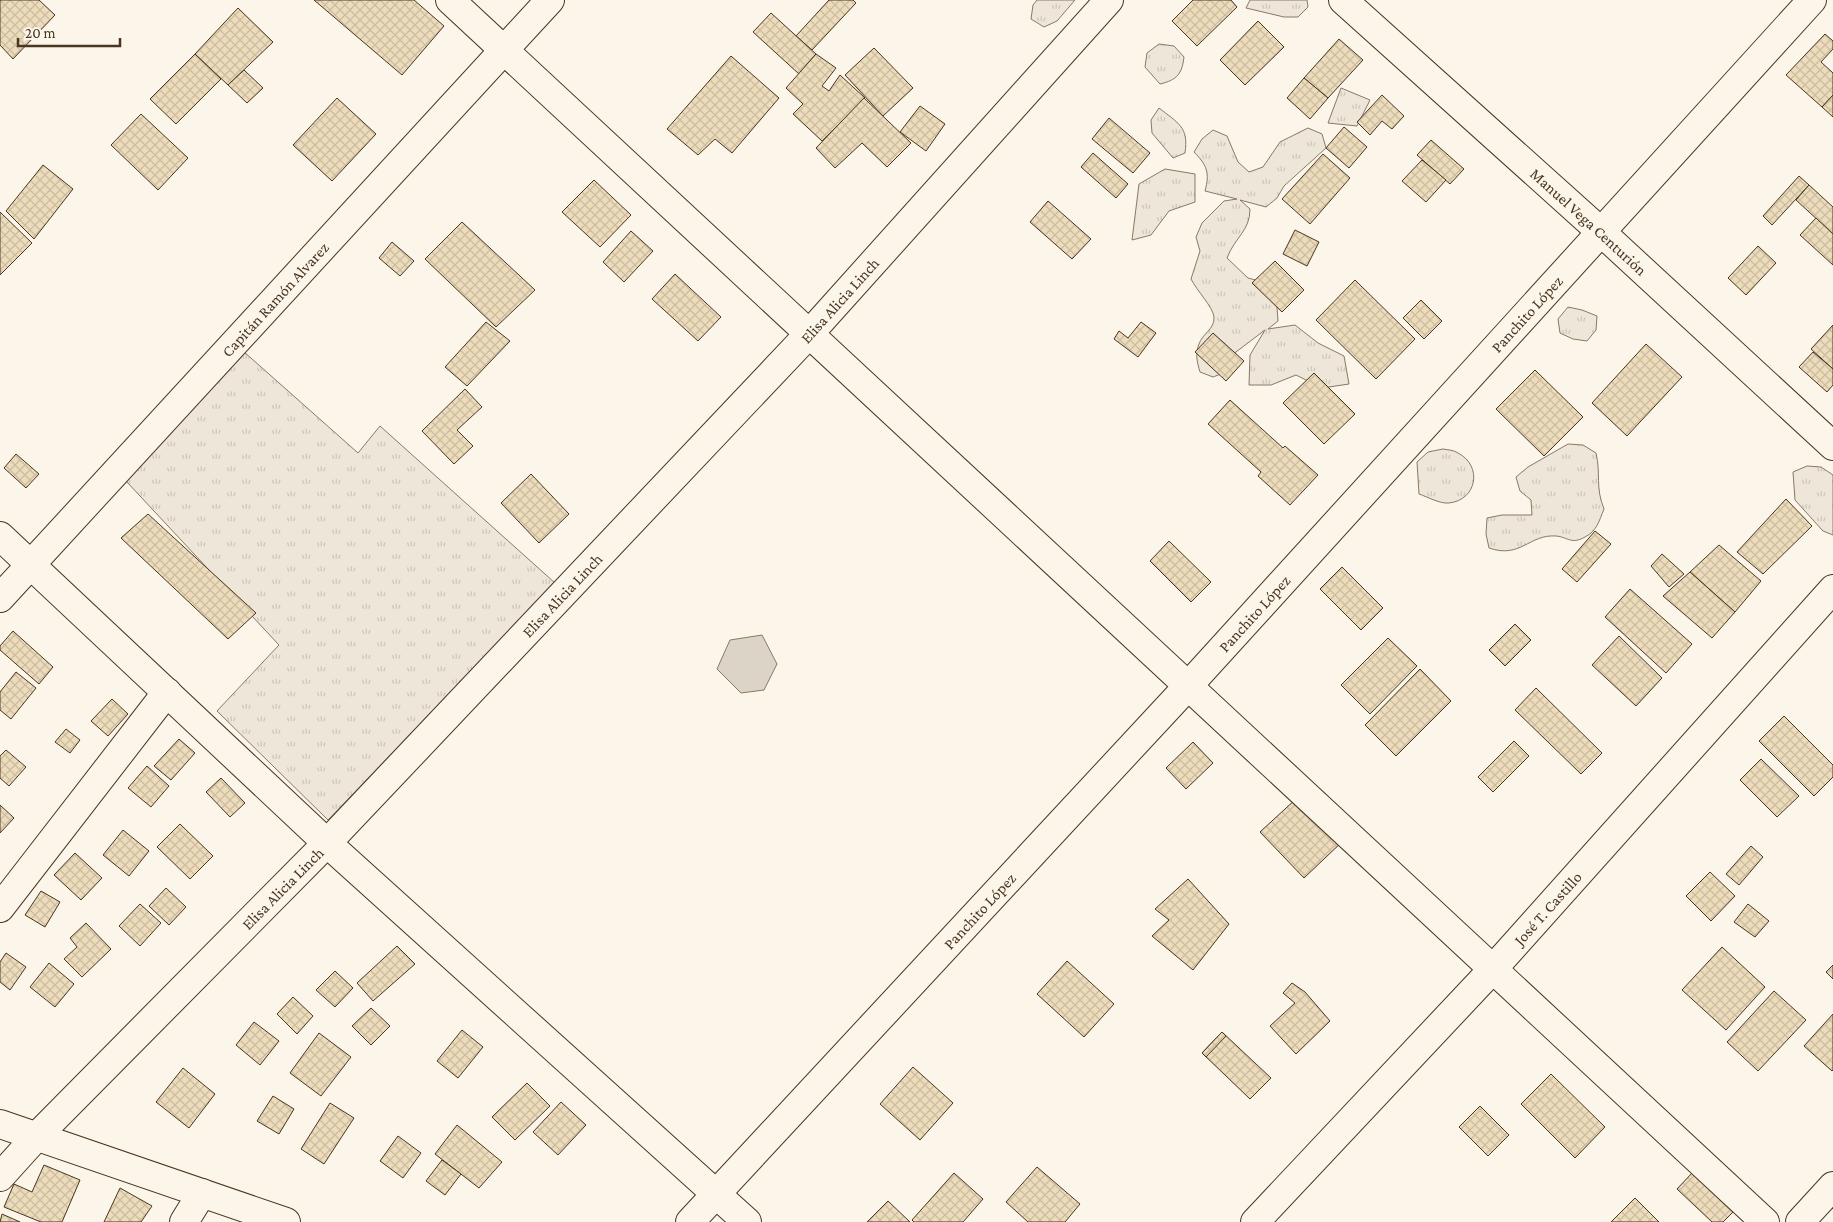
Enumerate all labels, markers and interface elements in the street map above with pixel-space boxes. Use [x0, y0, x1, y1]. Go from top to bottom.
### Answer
scale bar [18, 15, 120, 47]
text: 20 m [25, 25, 56, 41]
street label: Manuel Vega Centurión [1527, 165, 1651, 279]
street label: Capitán Ramón Alvarez [218, 238, 332, 360]
street label: Elisa Alicia Linch [797, 254, 882, 346]
street label: Panchito López [1488, 272, 1566, 355]
street label: Elisa Alicia Linch [518, 550, 606, 640]
street label: Panchito López [1215, 571, 1293, 655]
street label: Elisa Alicia Linch [238, 843, 327, 933]
street label: José T. Castillo [1509, 868, 1585, 950]
street label: Panchito López [940, 869, 1019, 952]

